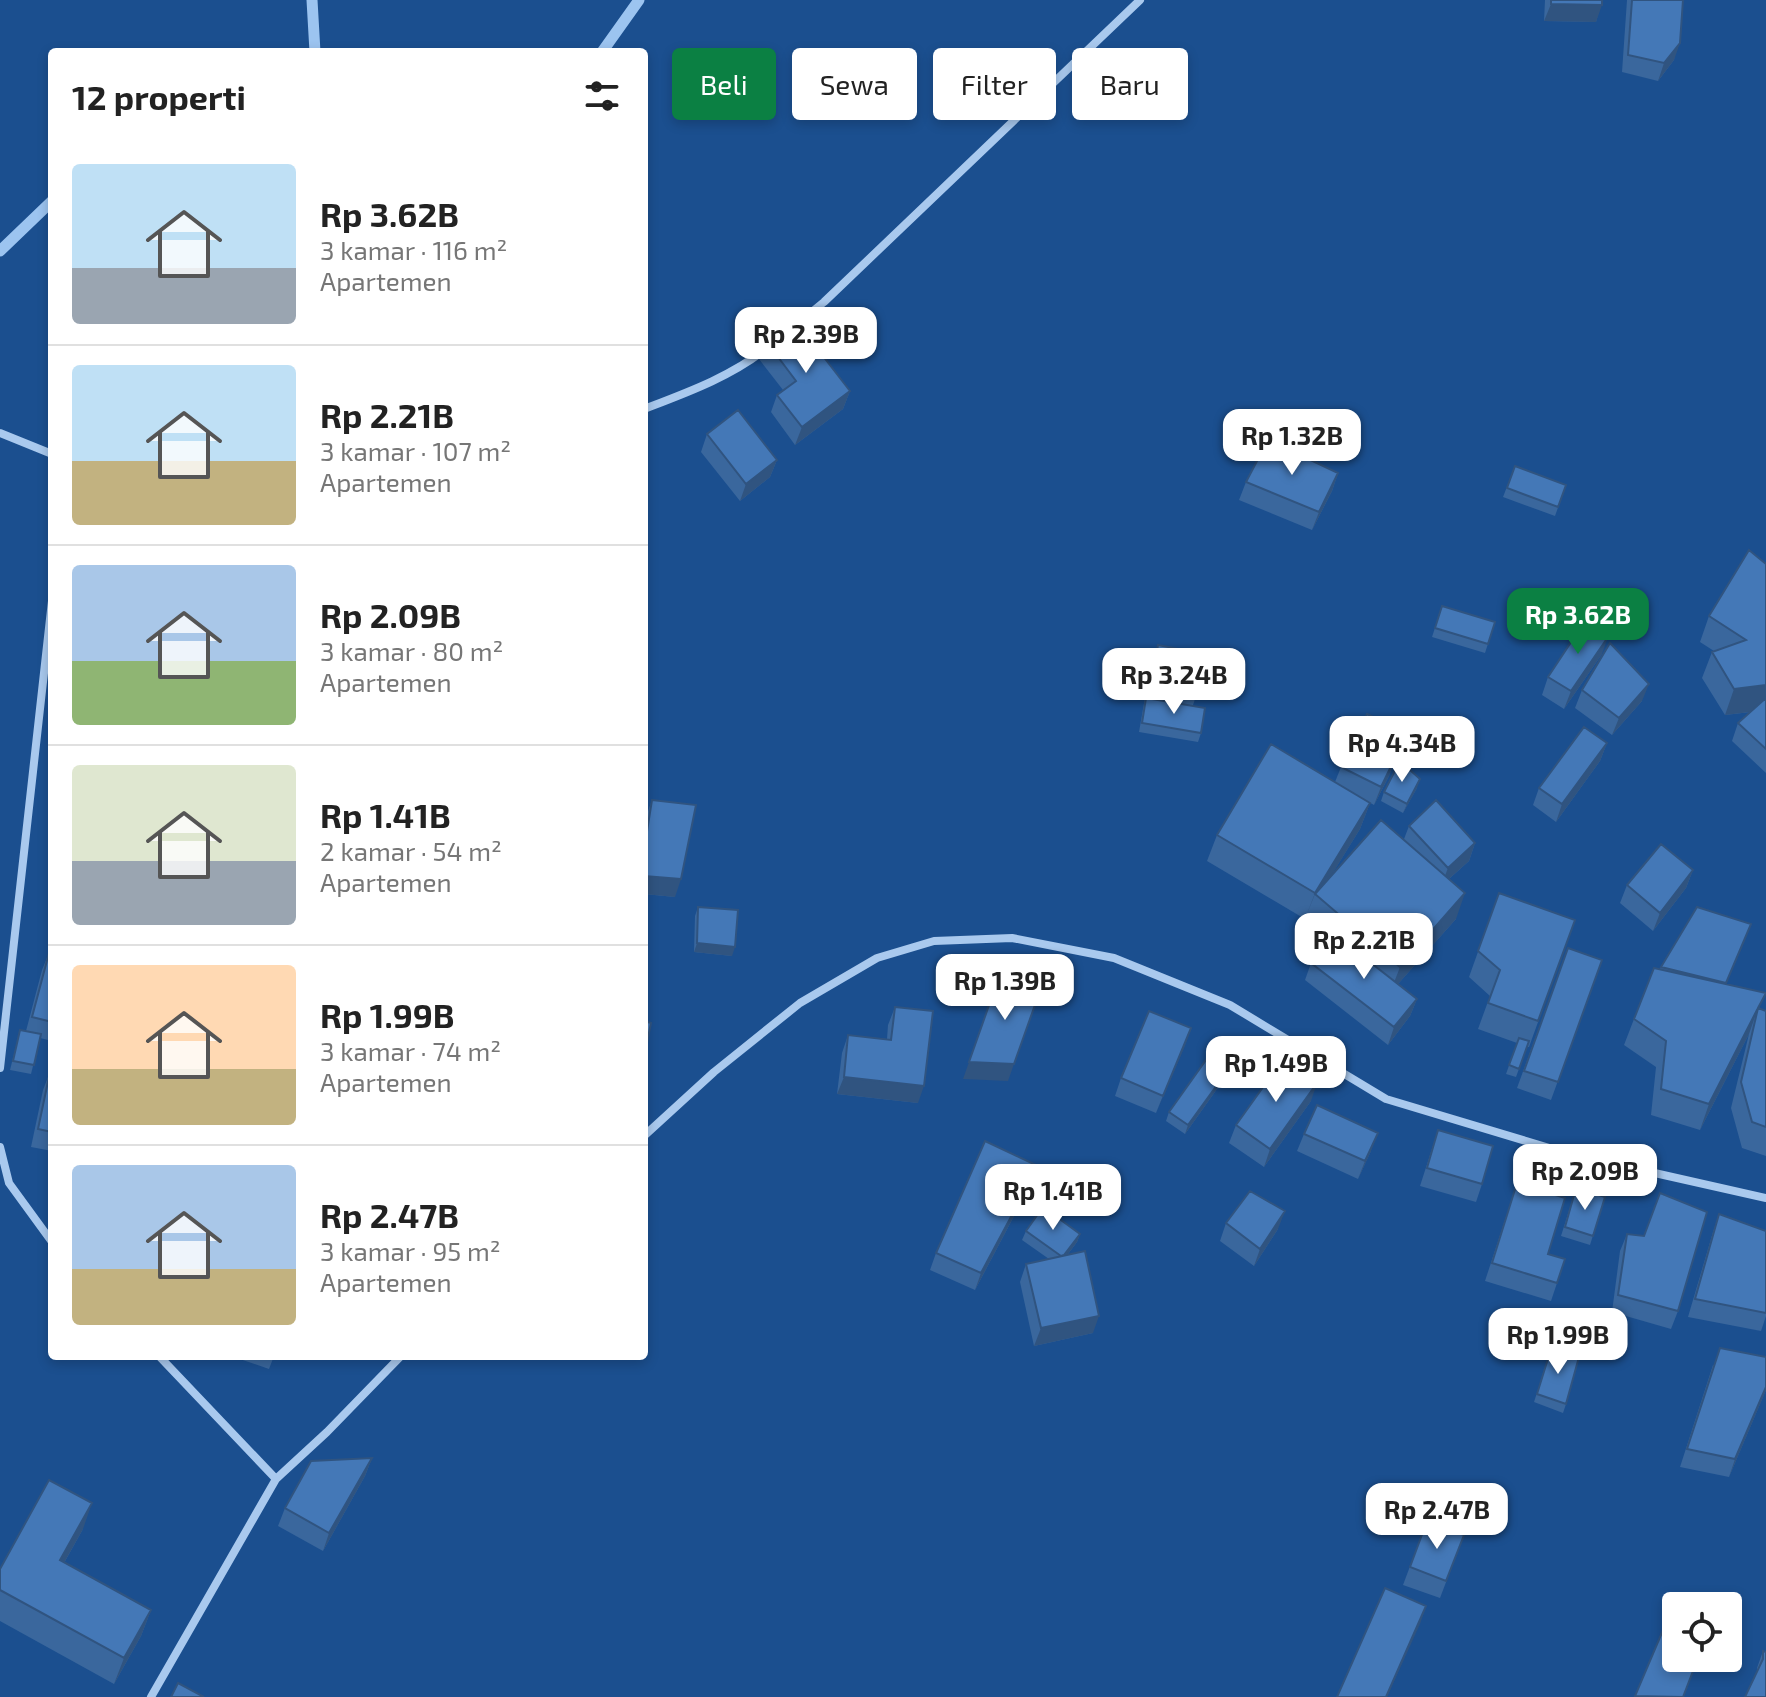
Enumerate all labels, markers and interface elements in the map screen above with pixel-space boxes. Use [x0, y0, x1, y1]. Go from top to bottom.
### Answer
chip: Beli [672, 48, 776, 120]
chip: Sewa [792, 48, 917, 120]
chip: Filter [933, 48, 1056, 120]
chip: Baru [1072, 48, 1188, 120]
icon: filters [580, 74, 624, 118]
text: 12 properti [72, 76, 246, 117]
text: Rp 3.62B [320, 193, 459, 234]
icon: home [136, 196, 232, 292]
text: 3 kamar · 116 m² [320, 234, 507, 265]
text: Apartemen [320, 265, 452, 296]
pin: Rp 2.39B [723, 307, 889, 375]
text: Rp 2.39B [753, 317, 859, 348]
text: Rp 2.21B [320, 394, 454, 435]
icon: home [136, 397, 232, 493]
pin: Rp 1.32B [1209, 409, 1375, 477]
text: Rp 1.32B [1241, 419, 1343, 450]
text: 3 kamar · 107 m² [320, 435, 511, 466]
text: Apartemen [320, 466, 452, 497]
pin: Rp 3.62B [1495, 588, 1661, 656]
text: Rp 2.09B [320, 594, 461, 635]
icon: home [136, 597, 232, 693]
text: Rp 3.62B [1525, 598, 1631, 629]
text: 3 kamar · 80 m² [320, 635, 503, 666]
pin: Rp 3.24B [1091, 648, 1257, 716]
text: Rp 3.24B [1120, 658, 1228, 689]
text: Apartemen [320, 666, 452, 697]
pin: Rp 4.34B [1319, 716, 1485, 784]
text: Rp 4.34B [1348, 726, 1456, 757]
text: Rp 1.41B [320, 794, 451, 835]
icon: home [136, 797, 232, 893]
text: 2 kamar · 54 m² [320, 835, 502, 866]
text: Apartemen [320, 866, 452, 897]
pin: Rp 2.21B [1281, 913, 1447, 981]
text: Rp 2.21B [1313, 923, 1415, 954]
pin: Rp 1.39B [922, 954, 1088, 1022]
text: Rp 1.39B [954, 964, 1056, 995]
text: Rp 1.99B [320, 994, 455, 1035]
icon: home [136, 997, 232, 1093]
text: 3 kamar · 74 m² [320, 1035, 501, 1066]
pin: Rp 1.49B [1193, 1036, 1359, 1104]
text: Rp 1.49B [1224, 1046, 1328, 1077]
text: Apartemen [320, 1066, 452, 1097]
pin: Rp 2.09B [1502, 1144, 1668, 1212]
text: Rp 2.09B [1531, 1154, 1639, 1185]
pin: Rp 1.41B [970, 1164, 1136, 1232]
text: Rp 1.41B [1003, 1174, 1103, 1205]
text: Rp 2.47B [320, 1194, 459, 1235]
icon: home [136, 1197, 232, 1293]
text: 3 kamar · 95 m² [320, 1235, 501, 1266]
text: Apartemen [320, 1266, 452, 1297]
pin: Rp 1.99B [1475, 1308, 1641, 1376]
text: Rp 1.99B [1507, 1318, 1609, 1349]
pin: Rp 2.47B [1354, 1483, 1520, 1551]
text: Rp 2.47B [1384, 1493, 1490, 1524]
map controls [1662, 1592, 1742, 1672]
button: locate [1662, 1592, 1742, 1672]

